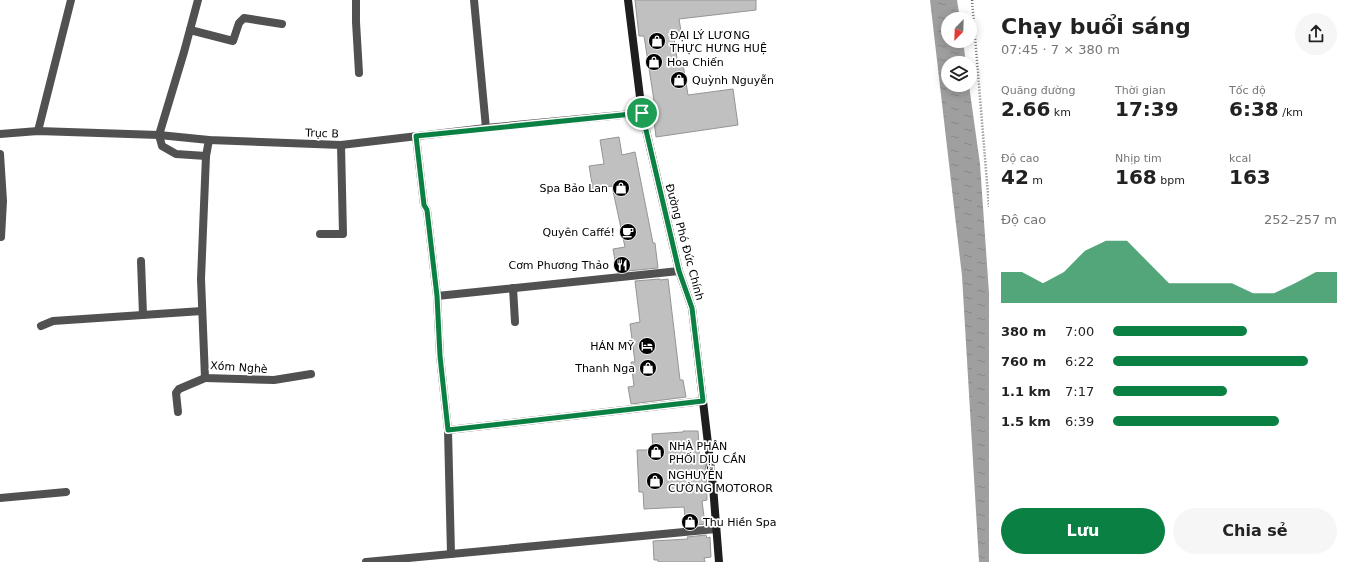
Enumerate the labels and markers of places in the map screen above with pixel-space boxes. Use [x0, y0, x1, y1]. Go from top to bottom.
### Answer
place label: ĐẠI LÝ LƯƠNG THỰC HƯNG HUỆ [669, 29, 767, 55]
shop icon: ĐẠI LÝ LƯƠNG THỰC HƯNG HUỆ [647, 31, 667, 51]
shop icon: Hoa Chiến [644, 52, 664, 72]
place label: Hoa Chiến [667, 56, 724, 69]
shop icon: Quỳnh Nguyễn [669, 70, 689, 90]
place label: Quỳnh Nguyễn [692, 74, 774, 87]
pin [625, 96, 659, 130]
shop icon: Spa Bảo Lan [611, 178, 631, 198]
place label: Spa Bảo Lan [539, 182, 608, 195]
cafe icon: Quyên Caffé! [618, 222, 638, 242]
place label: Quyên Caffé! [542, 226, 615, 239]
restaurant icon: Cơm Phương Thảo [612, 255, 632, 275]
place label: Cơm Phương Thảo [508, 259, 609, 272]
hotel icon: HÁN MỸ [637, 336, 657, 356]
place label: HÁN MỸ [590, 340, 634, 353]
shop icon: Thanh Nga [638, 358, 658, 378]
place label: Thanh Nga [574, 362, 635, 375]
place label: NHÀ PHÂN PHỐI DỊU CẦN [669, 440, 746, 466]
shop icon: NHÀ PHÂN PHỐI DỊU CẦN [646, 442, 666, 462]
place label: NGHUYỄN CƯỜNG MOTOROR [668, 467, 773, 495]
shop icon: NGHUYỄN CƯỜNG MOTOROR [645, 471, 665, 491]
shop icon: Thu Hiền Spa [680, 512, 700, 532]
place label: Thu Hiền Spa [702, 516, 776, 529]

